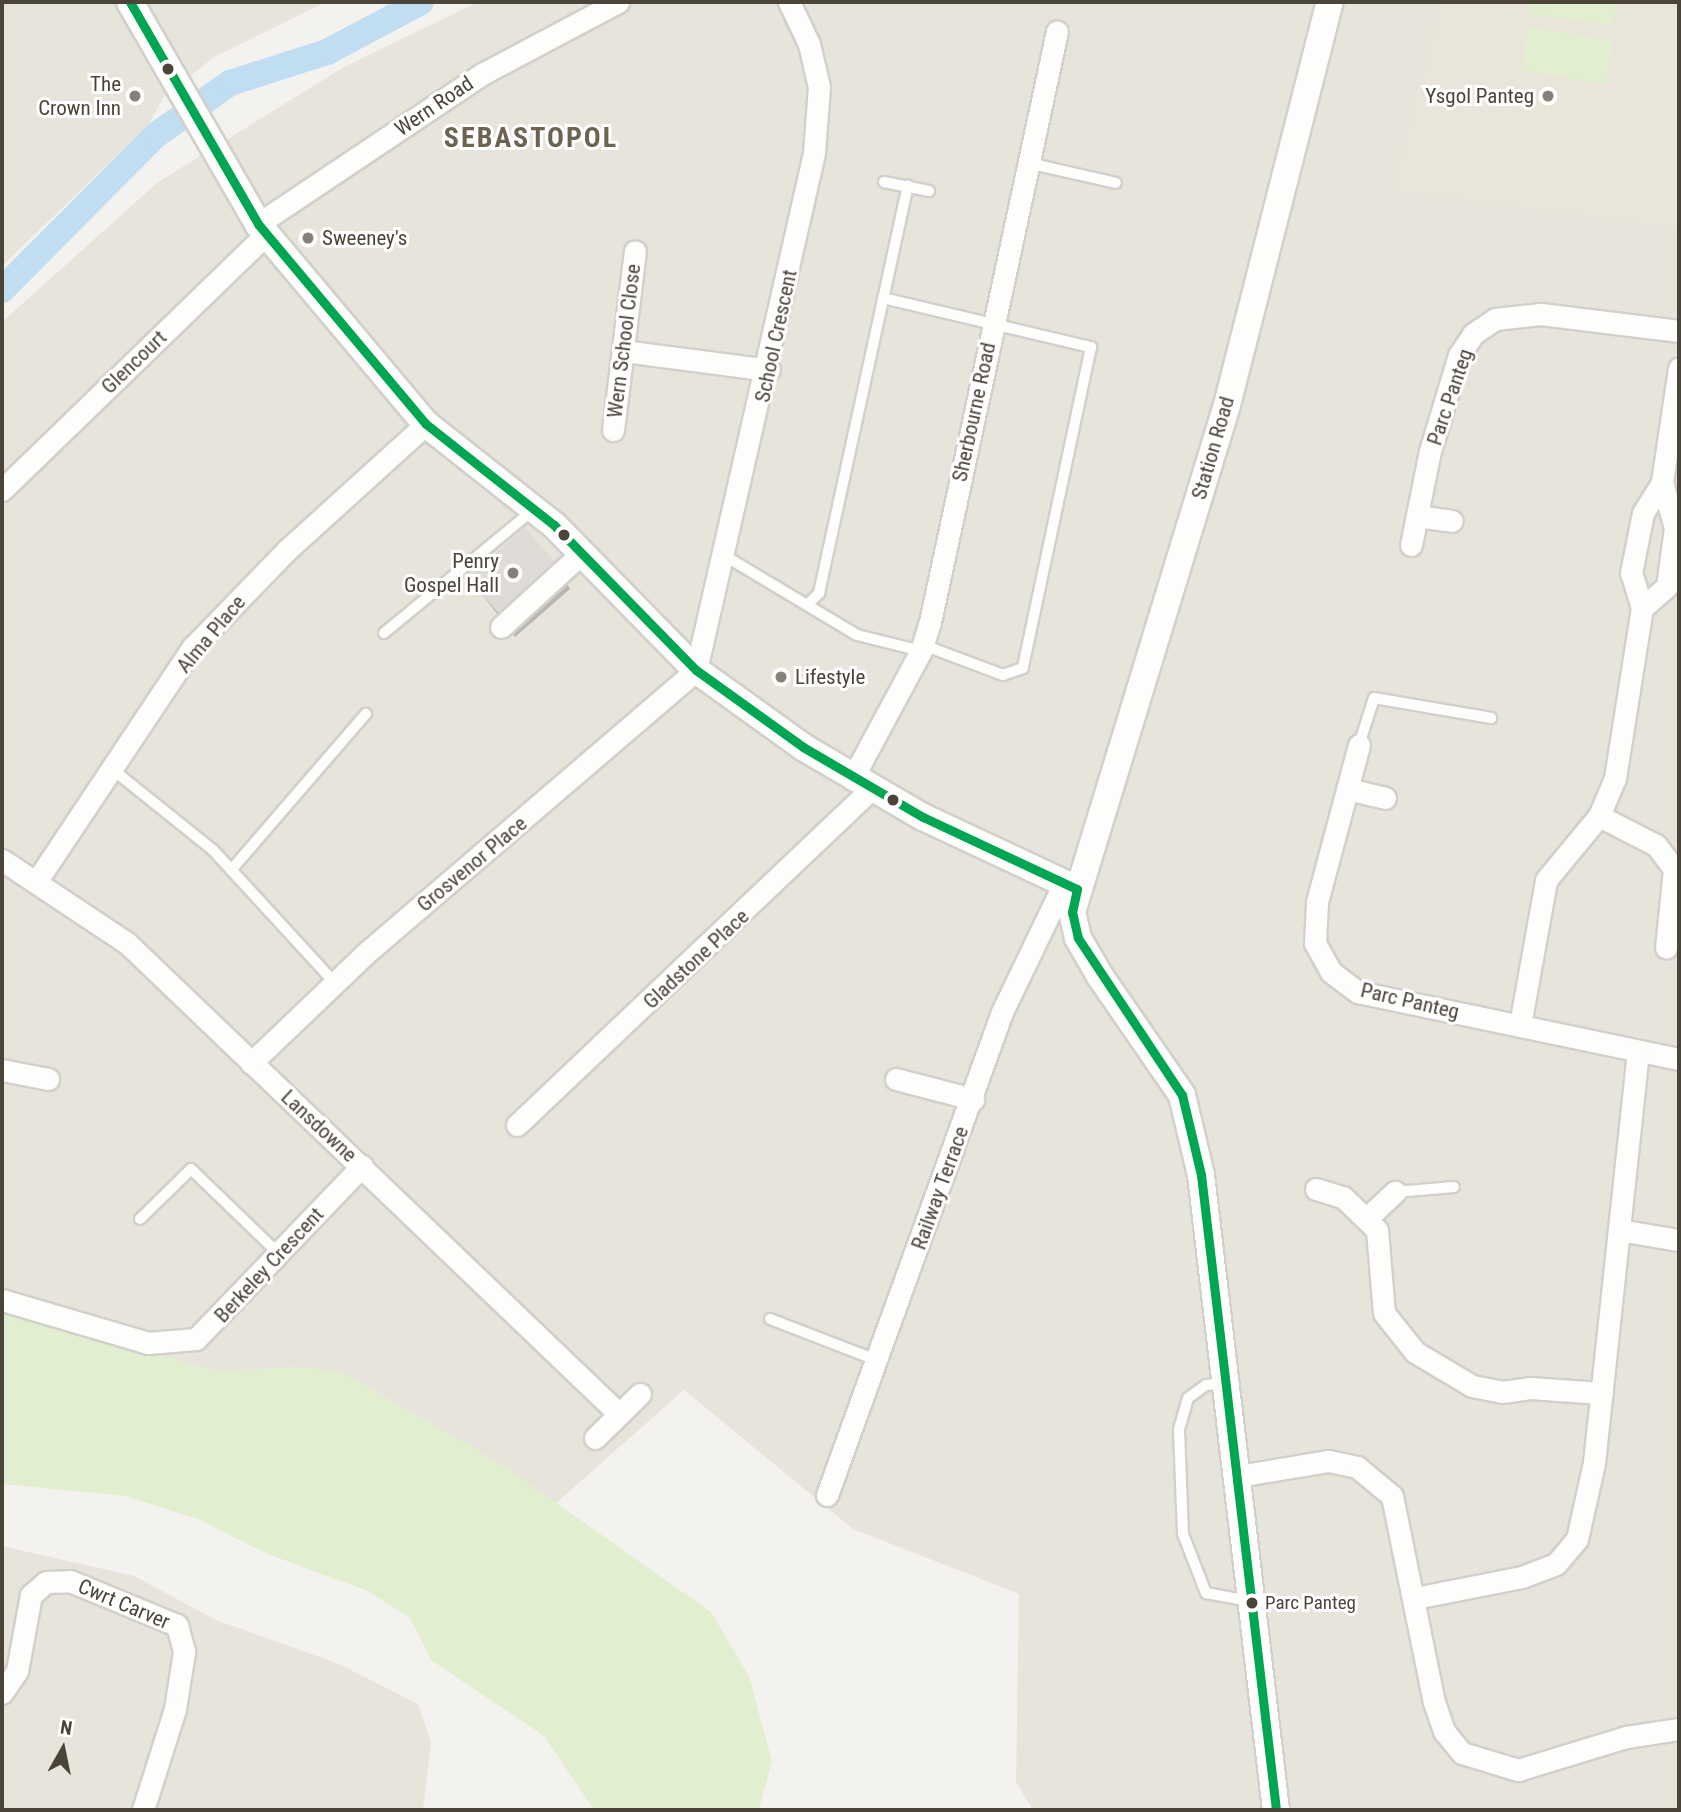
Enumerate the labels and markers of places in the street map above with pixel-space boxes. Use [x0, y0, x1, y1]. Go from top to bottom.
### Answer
unlabelled marker [161, 62, 175, 76]
place label: The Crown Inn [38, 71, 121, 121]
place label: Ysgol Panteg [1425, 83, 1534, 109]
marker: The Crown Inn [127, 88, 143, 104]
marker: Ysgol Panteg [1540, 88, 1556, 104]
place label: Sweeney's [322, 225, 407, 251]
marker: Sweeney's [300, 230, 316, 246]
unlabelled marker [557, 528, 571, 542]
place label: Penry Gospel Hall [404, 548, 499, 598]
marker: Penry Gospel Hall [505, 565, 521, 581]
place label: Lifestyle [795, 664, 865, 690]
marker: Lifestyle [773, 669, 789, 685]
unlabelled marker [886, 793, 900, 807]
place label: Parc Panteg [1265, 1592, 1356, 1614]
marker: Parc Panteg [1245, 1596, 1259, 1610]

